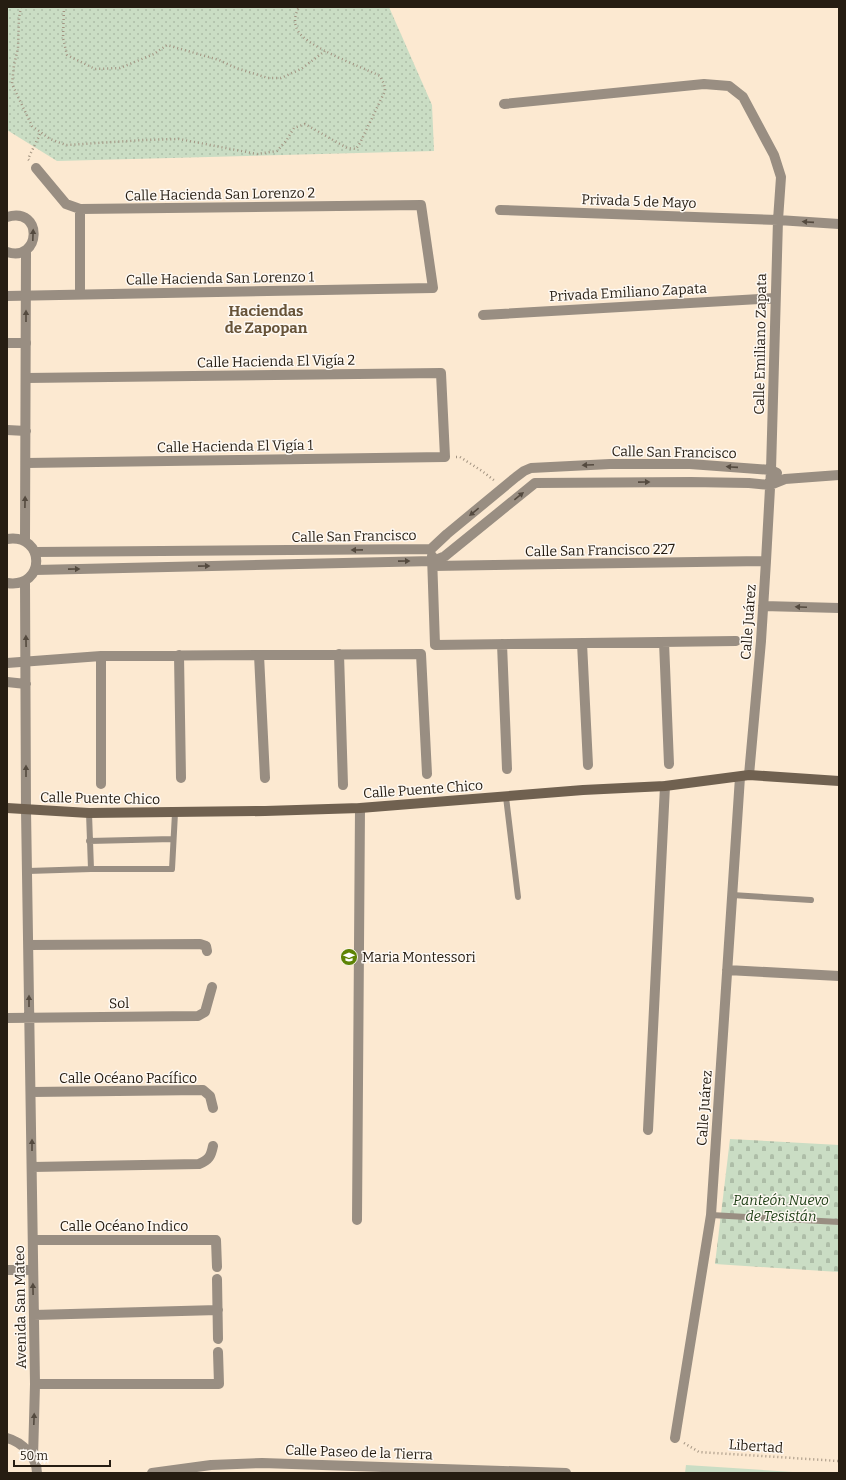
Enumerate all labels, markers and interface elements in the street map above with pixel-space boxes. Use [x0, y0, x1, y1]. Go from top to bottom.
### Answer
street label: Calle Hacienda San Lorenzo 2 [125, 184, 315, 205]
street label: Privada 5 de Mayo [581, 191, 697, 212]
one-way arrow [802, 218, 814, 225]
one-way arrow [30, 228, 36, 241]
street label: Calle Hacienda San Lorenzo 1 [126, 268, 315, 289]
street label: Calle Emiliano Zapata [751, 273, 770, 415]
street label: Privada Emiliano Zapata [549, 280, 708, 305]
district label: Haciendas de Zapopan [225, 302, 308, 337]
one-way arrow [23, 309, 29, 322]
street label: Calle Hacienda El Vigía 2 [197, 352, 355, 371]
street label: Calle Hacienda El Vigía 1 [157, 437, 314, 456]
street label: Calle San Francisco [611, 443, 737, 462]
one-way arrow [582, 461, 594, 468]
one-way arrow [726, 463, 738, 470]
one-way arrow [638, 479, 651, 485]
one-way arrow [513, 492, 524, 501]
one-way arrow [22, 495, 28, 508]
one-way arrow [468, 508, 479, 517]
street label: Calle San Francisco [291, 527, 417, 546]
street label: Calle San Francisco 227 [525, 541, 675, 560]
one-way arrow [351, 546, 363, 553]
one-way arrow [398, 558, 411, 564]
one-way arrow [198, 563, 211, 569]
one-way arrow [68, 566, 81, 572]
street label: Calle Juárez [737, 583, 760, 661]
one-way arrow [794, 604, 807, 610]
one-way arrow [23, 634, 29, 647]
one-way arrow [23, 764, 29, 777]
street label: Calle Puente Chico [363, 777, 484, 802]
street label: Calle Puente Chico [40, 789, 160, 808]
school or university icon: Maria Montessori [339, 947, 359, 967]
place label: Maria Montessori [362, 949, 476, 966]
one-way arrow [26, 994, 32, 1007]
street label: Sol [109, 995, 129, 1012]
street label: Calle Juárez [693, 1069, 716, 1147]
street label: Calle Océano Pacífico [59, 1070, 197, 1087]
one-way arrow [29, 1138, 35, 1151]
park label: Panteón Nuevo de Tesistán [733, 1192, 829, 1225]
street label: Calle Océano Indico [60, 1218, 188, 1235]
street label: Avenida San Mateo [11, 1245, 30, 1369]
one-way arrow [30, 1282, 36, 1295]
one-way arrow [31, 1412, 37, 1425]
street label: Libertad [728, 1436, 784, 1457]
street label: Calle Paseo de la Tierra [285, 1441, 434, 1464]
scale bar [14, 1442, 110, 1468]
text: 50 m [20, 1449, 49, 1463]

